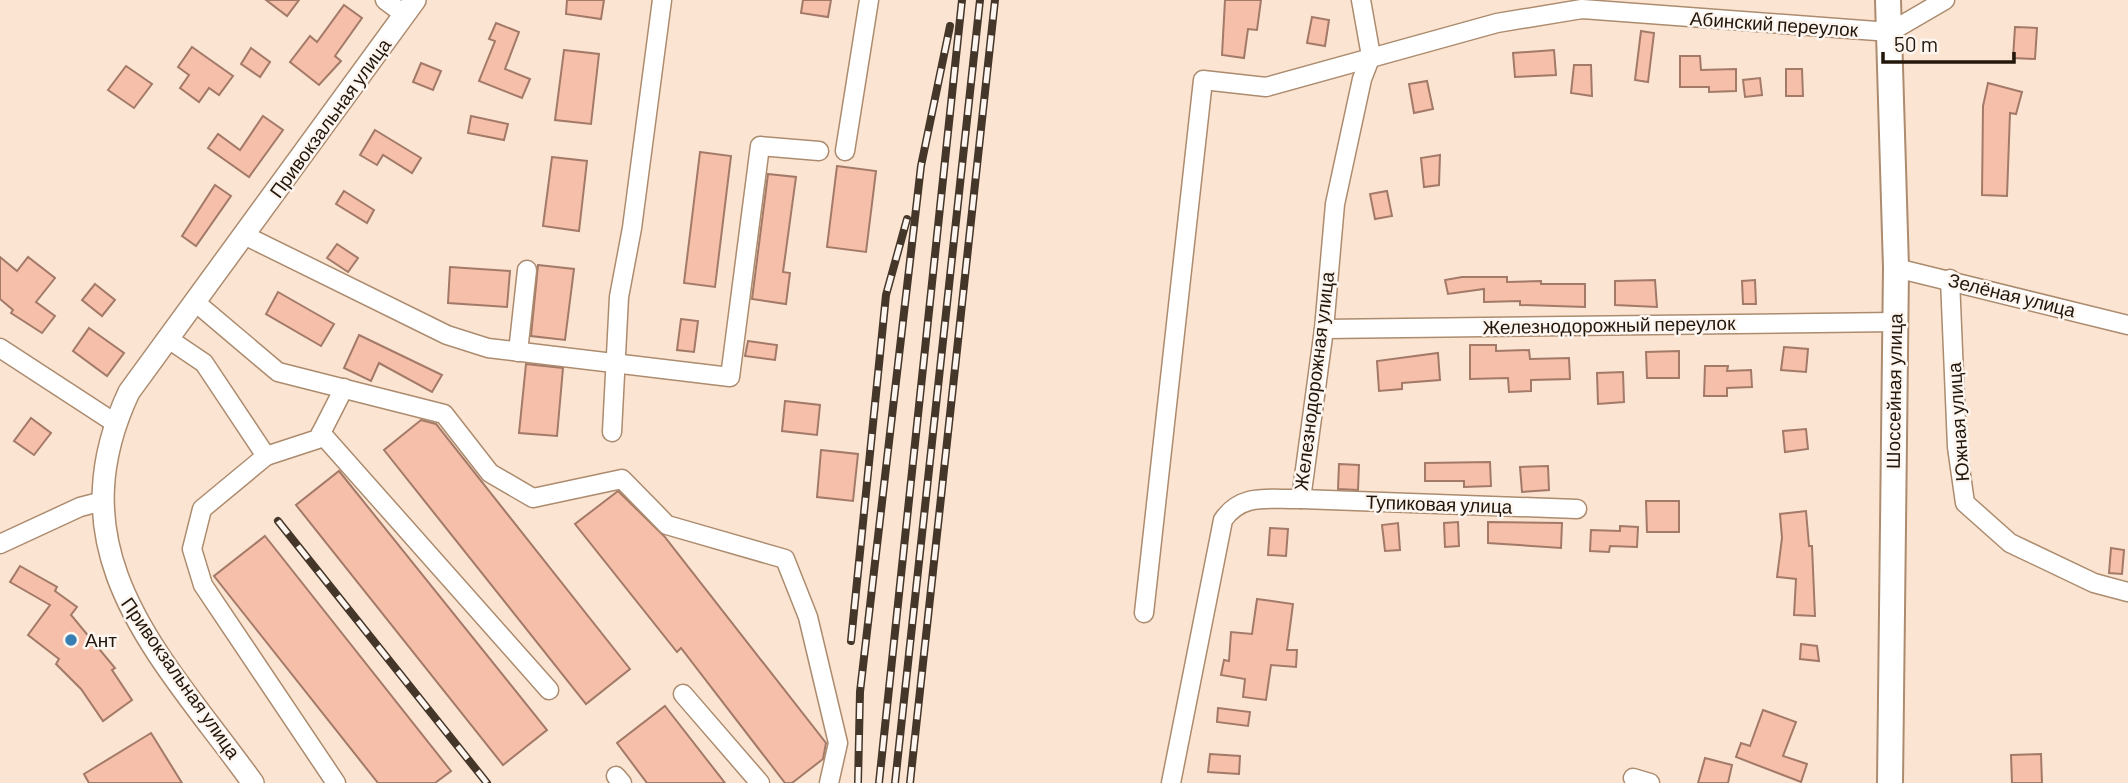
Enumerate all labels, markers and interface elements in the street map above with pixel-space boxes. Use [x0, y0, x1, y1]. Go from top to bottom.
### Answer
street label: Абинский переулок [1689, 6, 1860, 41]
scale bar [1883, 21, 2014, 65]
text: 50 m [1894, 31, 1938, 56]
street label: Привокзальная улица [264, 33, 395, 202]
street label: Зелёная улица [1946, 268, 2079, 322]
street label: Железнодорожная улица [1289, 270, 1338, 492]
street label: Железнодорожный переулок [1482, 311, 1736, 338]
street label: Шоссейная улица [1881, 313, 1906, 469]
street label: Южная улица [1942, 361, 1973, 482]
street label: Тупиковая улица [1365, 489, 1513, 518]
street label: Привокзальная улица [117, 593, 246, 763]
place label: Ант [85, 628, 117, 651]
marker: Ант [63, 632, 79, 648]

